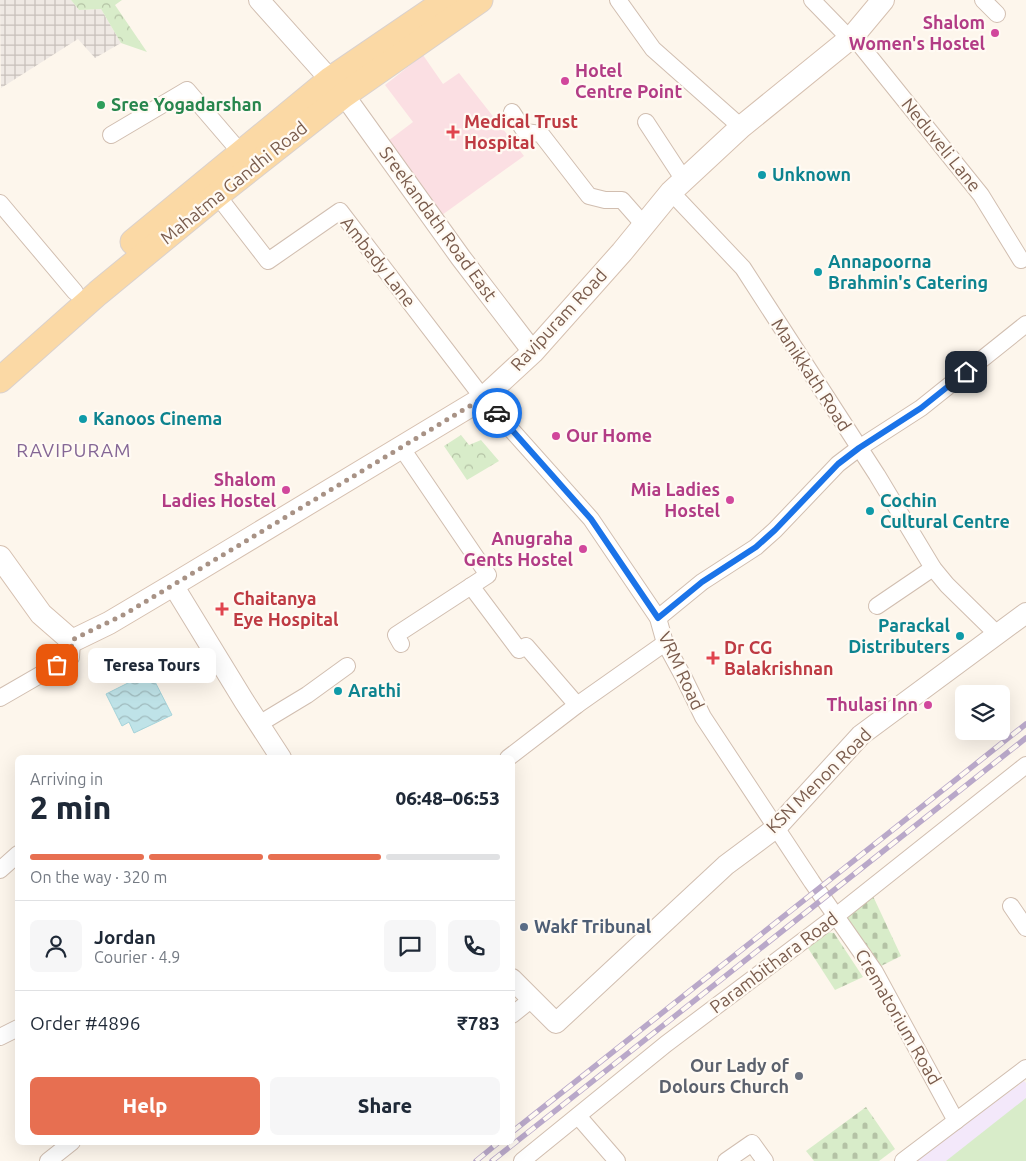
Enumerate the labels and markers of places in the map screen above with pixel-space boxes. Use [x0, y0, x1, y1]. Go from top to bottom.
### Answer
place label: Shalom Women's Hostel [849, 12, 986, 53]
marker: Shalom Women's Hostel [989, 27, 1001, 39]
place label: Hotel Centre Point [575, 60, 682, 101]
marker: Hotel Centre Point [559, 75, 571, 87]
place label: Sree Yogadarshan [111, 94, 262, 114]
marker: Sree Yogadarshan [95, 99, 107, 111]
place label: Medical Trust Hospital [464, 111, 578, 152]
marker: Medical Trust Hospital [446, 125, 460, 139]
place label: Unknown [772, 164, 851, 184]
marker: Unknown [756, 169, 768, 181]
place label: Annapoorna Brahmin's Catering [828, 251, 988, 292]
marker: Annapoorna Brahmin's Catering [812, 266, 824, 278]
pin [945, 351, 987, 393]
place label: Kanoos Cinema [93, 408, 222, 428]
marker: Kanoos Cinema [77, 413, 89, 425]
place label: Our Home [566, 425, 652, 445]
marker: Our Home [550, 430, 562, 442]
place label: Shalom Ladies Hostel [162, 469, 277, 510]
place label: Mia Ladies Hostel [630, 479, 721, 520]
marker: Shalom Ladies Hostel [280, 484, 292, 496]
place label: Cochin Cultural Centre [880, 490, 1010, 531]
marker: Mia Ladies Hostel [724, 494, 736, 506]
marker: Cochin Cultural Centre [864, 505, 876, 517]
place label: Anugraha Gents Hostel [463, 528, 574, 569]
marker: Anugraha Gents Hostel [577, 543, 589, 555]
place label: Chaitanya Eye Hospital [233, 588, 339, 629]
marker: Chaitanya Eye Hospital [215, 602, 229, 616]
place label: Parackal Distributers [848, 615, 951, 656]
marker: Parackal Distributers [954, 630, 966, 642]
place label: Dr CG Balakrishnan [724, 637, 834, 678]
pin [36, 644, 78, 686]
callout: Teresa Tours [87, 648, 214, 682]
marker: Dr CG Balakrishnan [706, 651, 720, 665]
place label: Arathi [348, 680, 401, 700]
marker: Arathi [332, 685, 344, 697]
place label: Thulasi Inn [826, 694, 918, 714]
marker: Thulasi Inn [922, 699, 934, 711]
place label: Wakf Tribunal [534, 916, 652, 936]
marker: Wakf Tribunal [518, 921, 530, 933]
place label: Our Lady of Dolours Church [659, 1055, 790, 1096]
marker: Our Lady of Dolours Church [793, 1070, 805, 1082]

